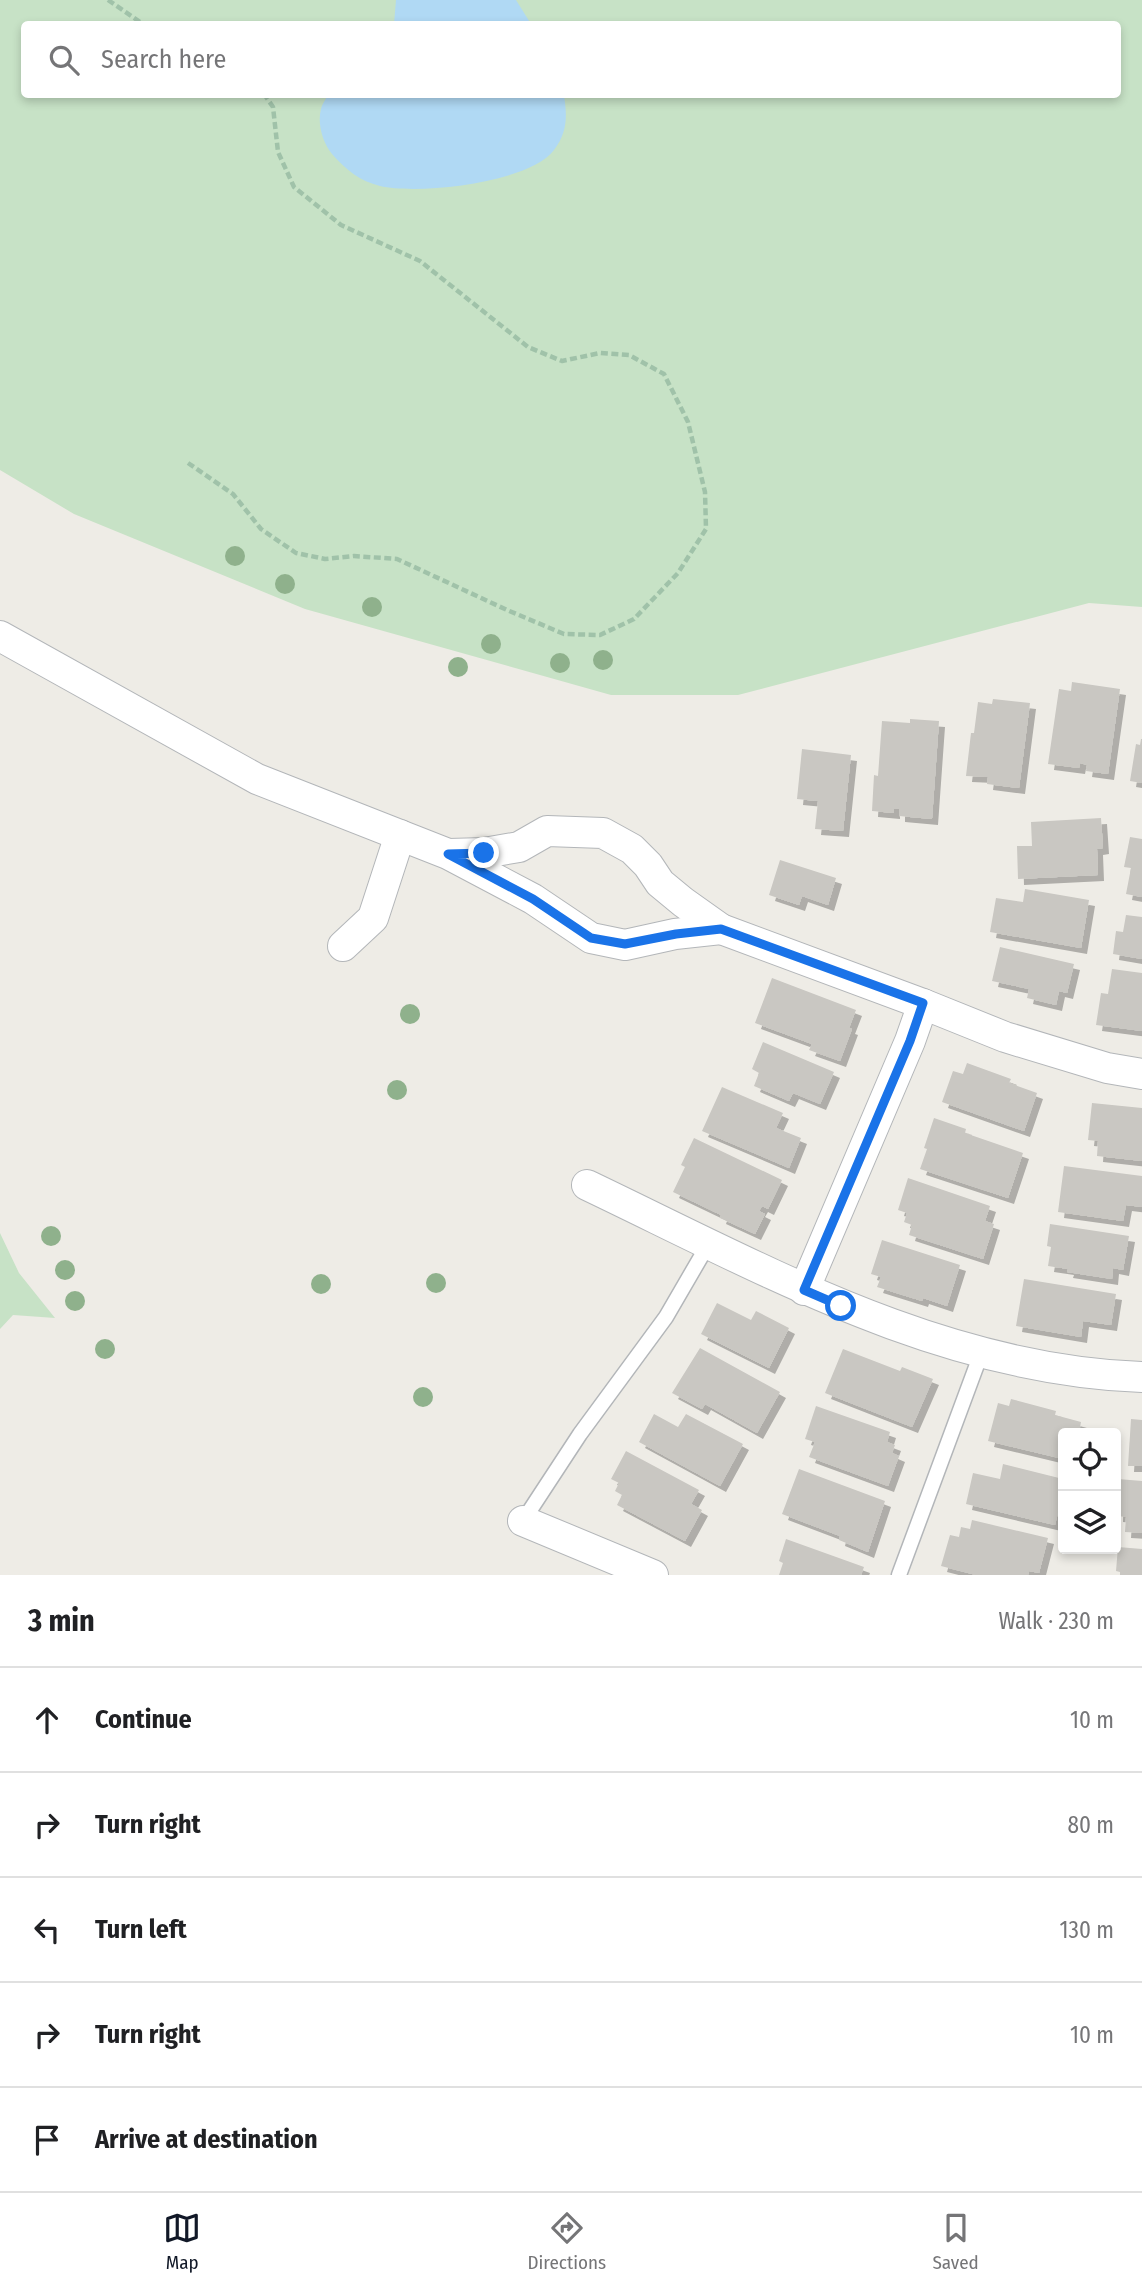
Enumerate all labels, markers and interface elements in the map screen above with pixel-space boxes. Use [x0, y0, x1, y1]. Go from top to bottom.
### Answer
search box [21, 21, 1121, 98]
icon: search [45, 41, 83, 79]
text: Search here [101, 44, 226, 75]
route end [468, 837, 499, 868]
route start [825, 1290, 856, 1321]
map controls [1058, 1428, 1121, 1554]
button: locate [1058, 1428, 1121, 1491]
button: layers [1058, 1491, 1121, 1554]
text: 3 min [28, 1603, 95, 1639]
text: Walk · 230 m [998, 1607, 1114, 1635]
icon: ahead [28, 1701, 66, 1739]
text: Continue [95, 1704, 192, 1735]
text: 10 m [1070, 1706, 1114, 1734]
icon: right [28, 1806, 66, 1844]
text: Turn right [95, 1809, 201, 1840]
text: 80 m [1067, 1811, 1114, 1839]
icon: left [28, 1911, 66, 1949]
text: Turn left [95, 1914, 187, 1945]
text: 130 m [1060, 1916, 1114, 1944]
icon: right [28, 2016, 66, 2054]
text: Turn right [95, 2019, 201, 2050]
text: 10 m [1070, 2021, 1114, 2049]
icon: arrive [28, 2121, 66, 2159]
text: Arrive at destination [95, 2124, 318, 2155]
tab: Map [163, 2209, 201, 2274]
tab: Directions [527, 2209, 606, 2274]
tab: Saved [932, 2209, 979, 2274]

